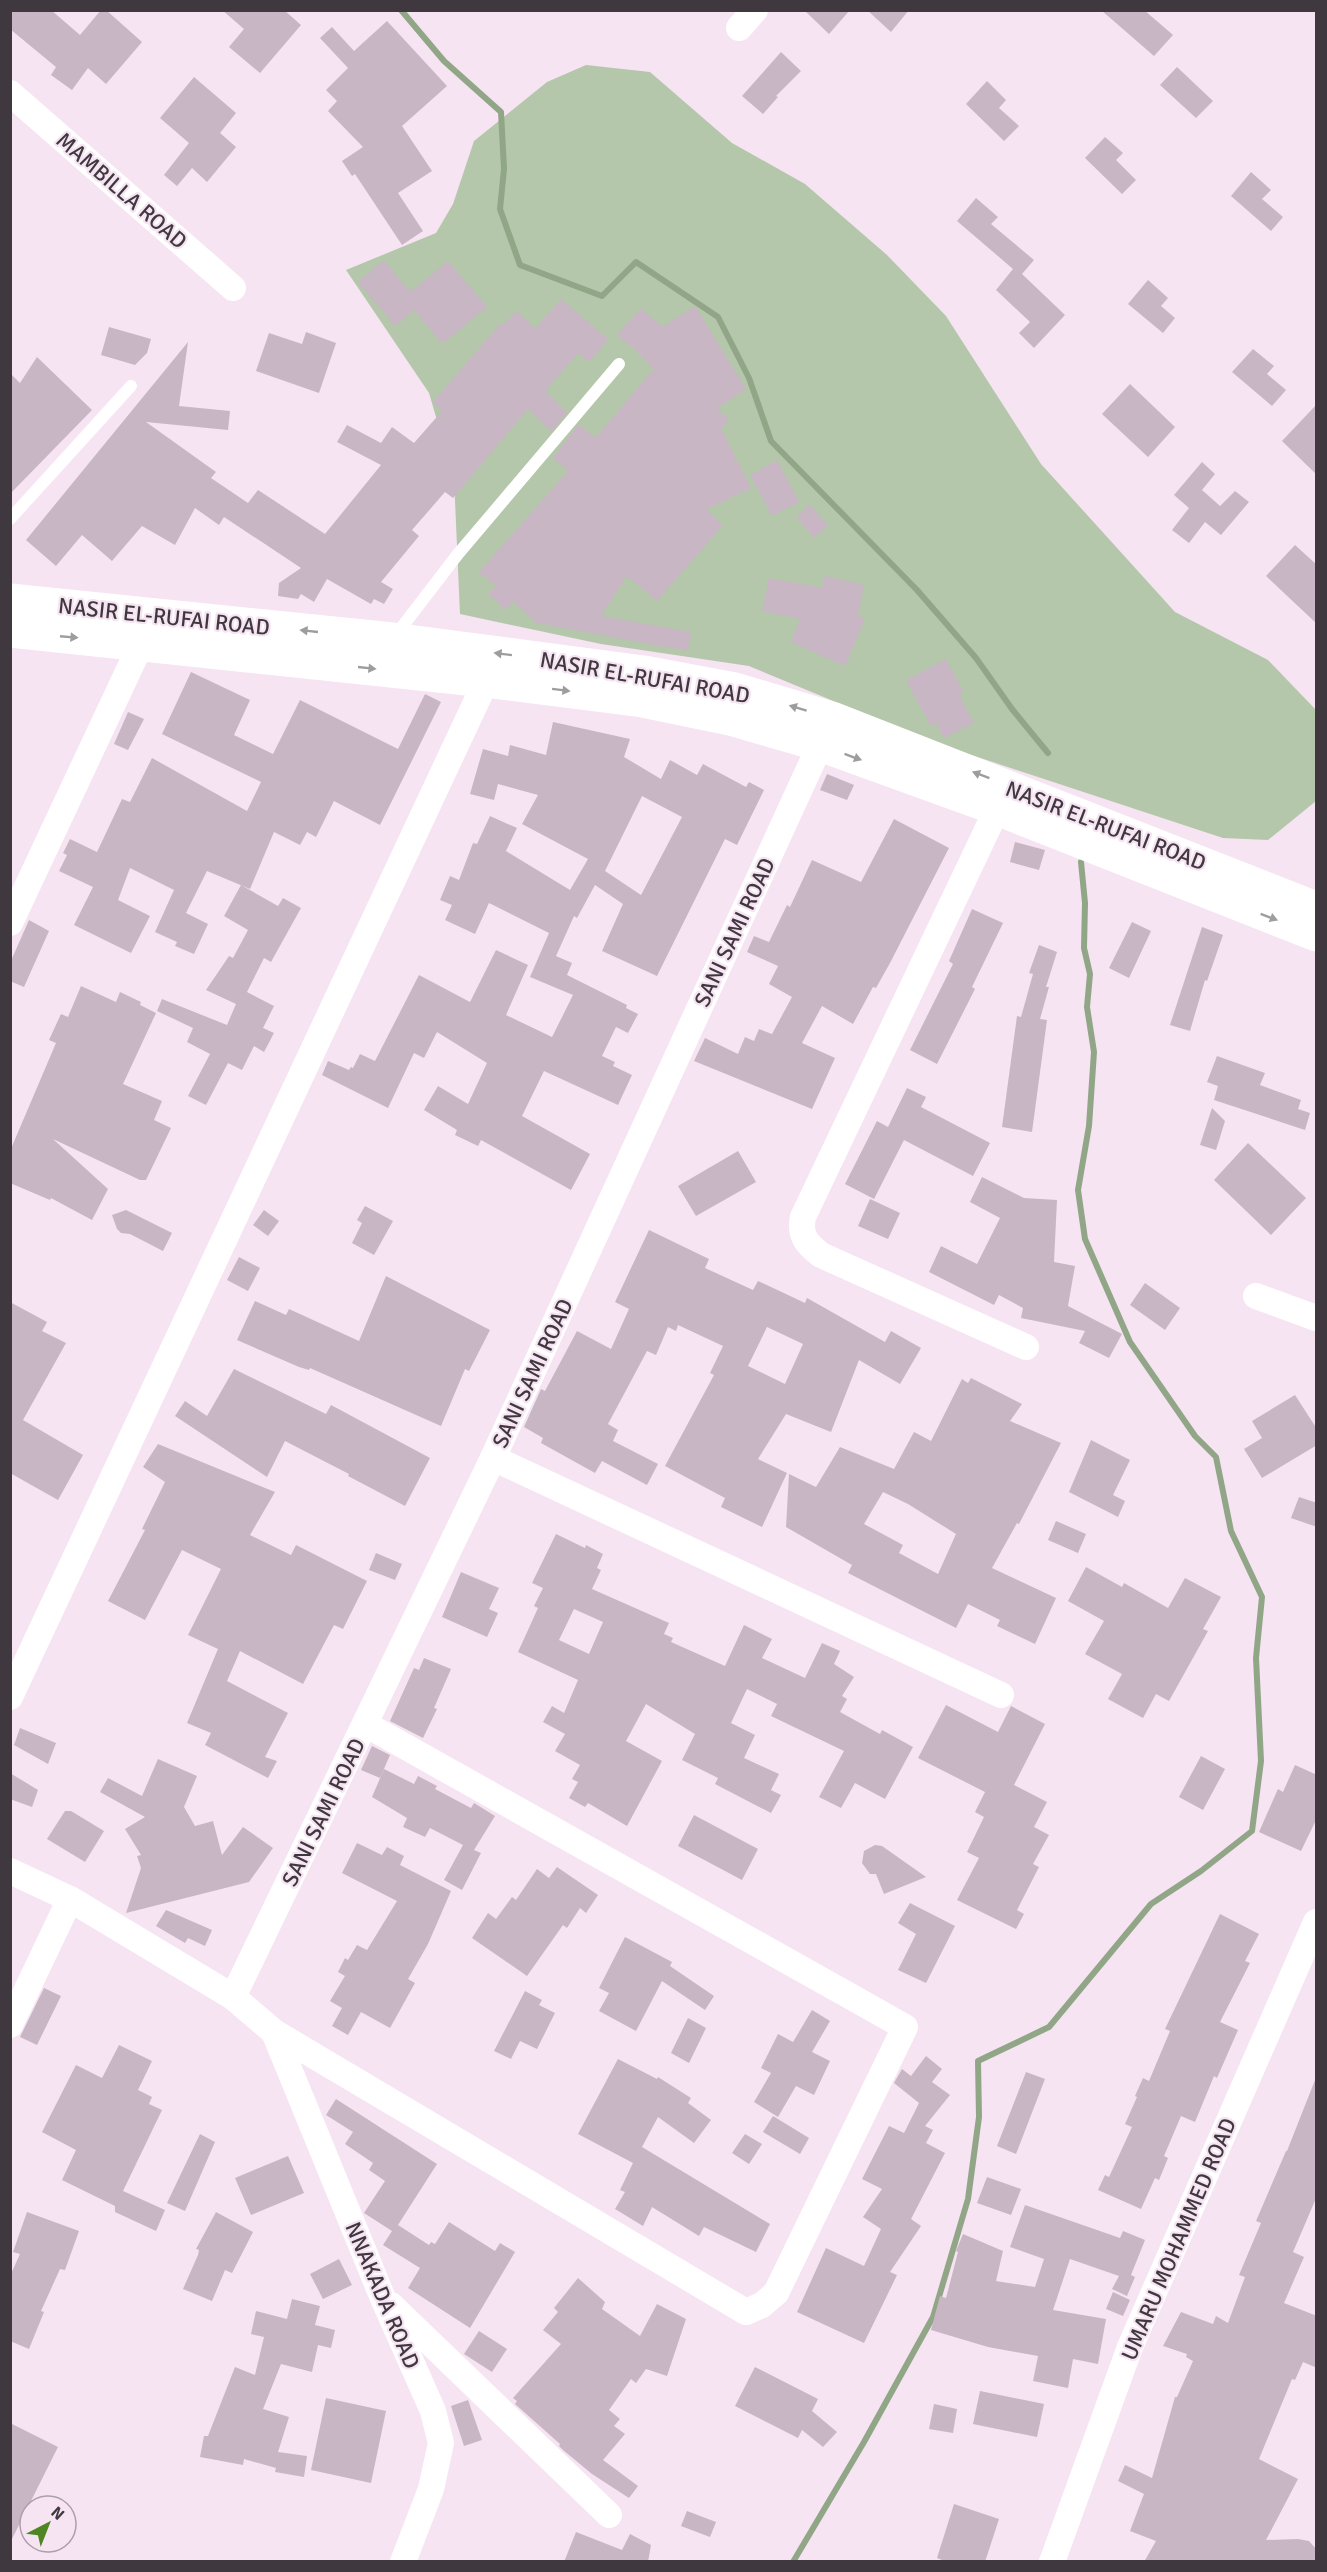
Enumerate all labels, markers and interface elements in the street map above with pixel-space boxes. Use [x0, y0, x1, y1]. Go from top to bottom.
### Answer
street label: MAMBILLA ROAD [51, 126, 193, 254]
street label: NASIR EL-RUFAI ROAD [57, 592, 271, 641]
one-way arrow [300, 626, 319, 636]
one-way arrow [59, 632, 78, 642]
street label: NASIR EL-RUFAI ROAD [538, 646, 752, 709]
one-way arrow [494, 649, 513, 658]
one-way arrow [358, 663, 377, 673]
one-way arrow [551, 686, 570, 695]
one-way arrow [789, 703, 807, 712]
one-way arrow [844, 752, 862, 762]
one-way arrow [971, 770, 989, 780]
street label: NASIR EL-RUFAI ROAD [1002, 775, 1210, 876]
street label: SANI SAMI ROAD [688, 853, 781, 1011]
one-way arrow [1260, 912, 1278, 922]
street label: SANI SAMI ROAD [486, 1294, 579, 1452]
street label: SANI SAMI ROAD [276, 1734, 371, 1891]
street label: UMARU MOHAMMED ROAD [1115, 2114, 1242, 2364]
street label: NNAKADA ROAD [339, 2218, 426, 2373]
north arrow [18, 2494, 78, 2554]
text: N [47, 2502, 68, 2525]

